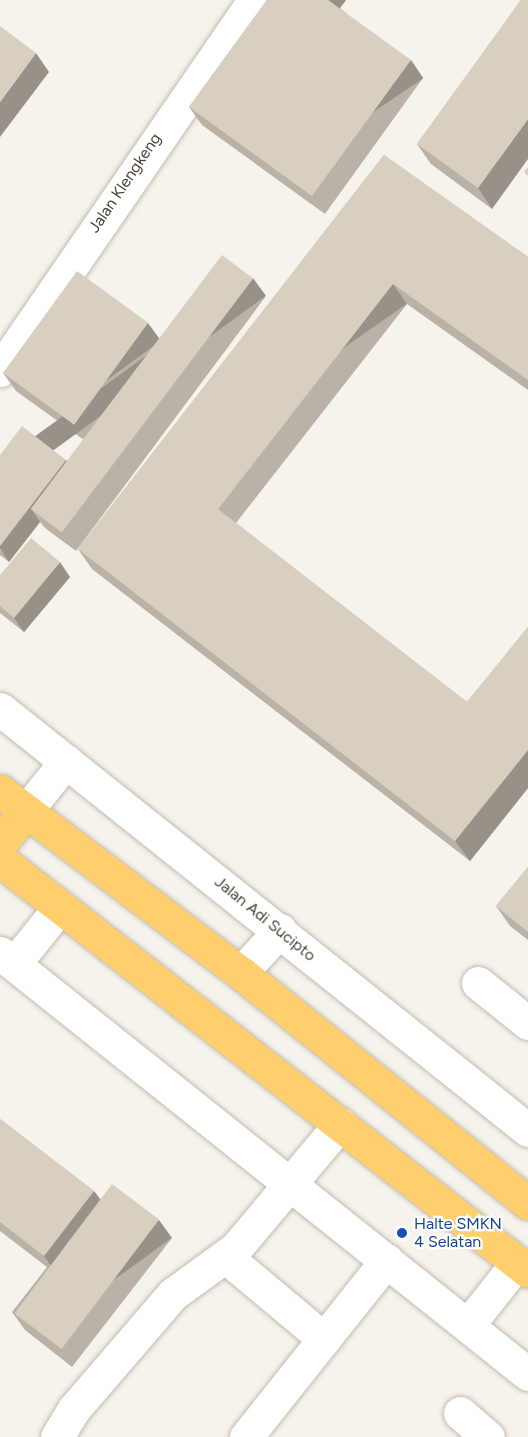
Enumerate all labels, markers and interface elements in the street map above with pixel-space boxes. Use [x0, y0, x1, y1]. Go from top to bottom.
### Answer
street label: Jalan Klengkeng [85, 130, 165, 236]
street label: Jalan Adi Sucipto [211, 872, 319, 966]
place label: Halte SMKN 4 Selatan [414, 1214, 502, 1252]
marker: Halte SMKN 4 Selatan [395, 1226, 409, 1240]

